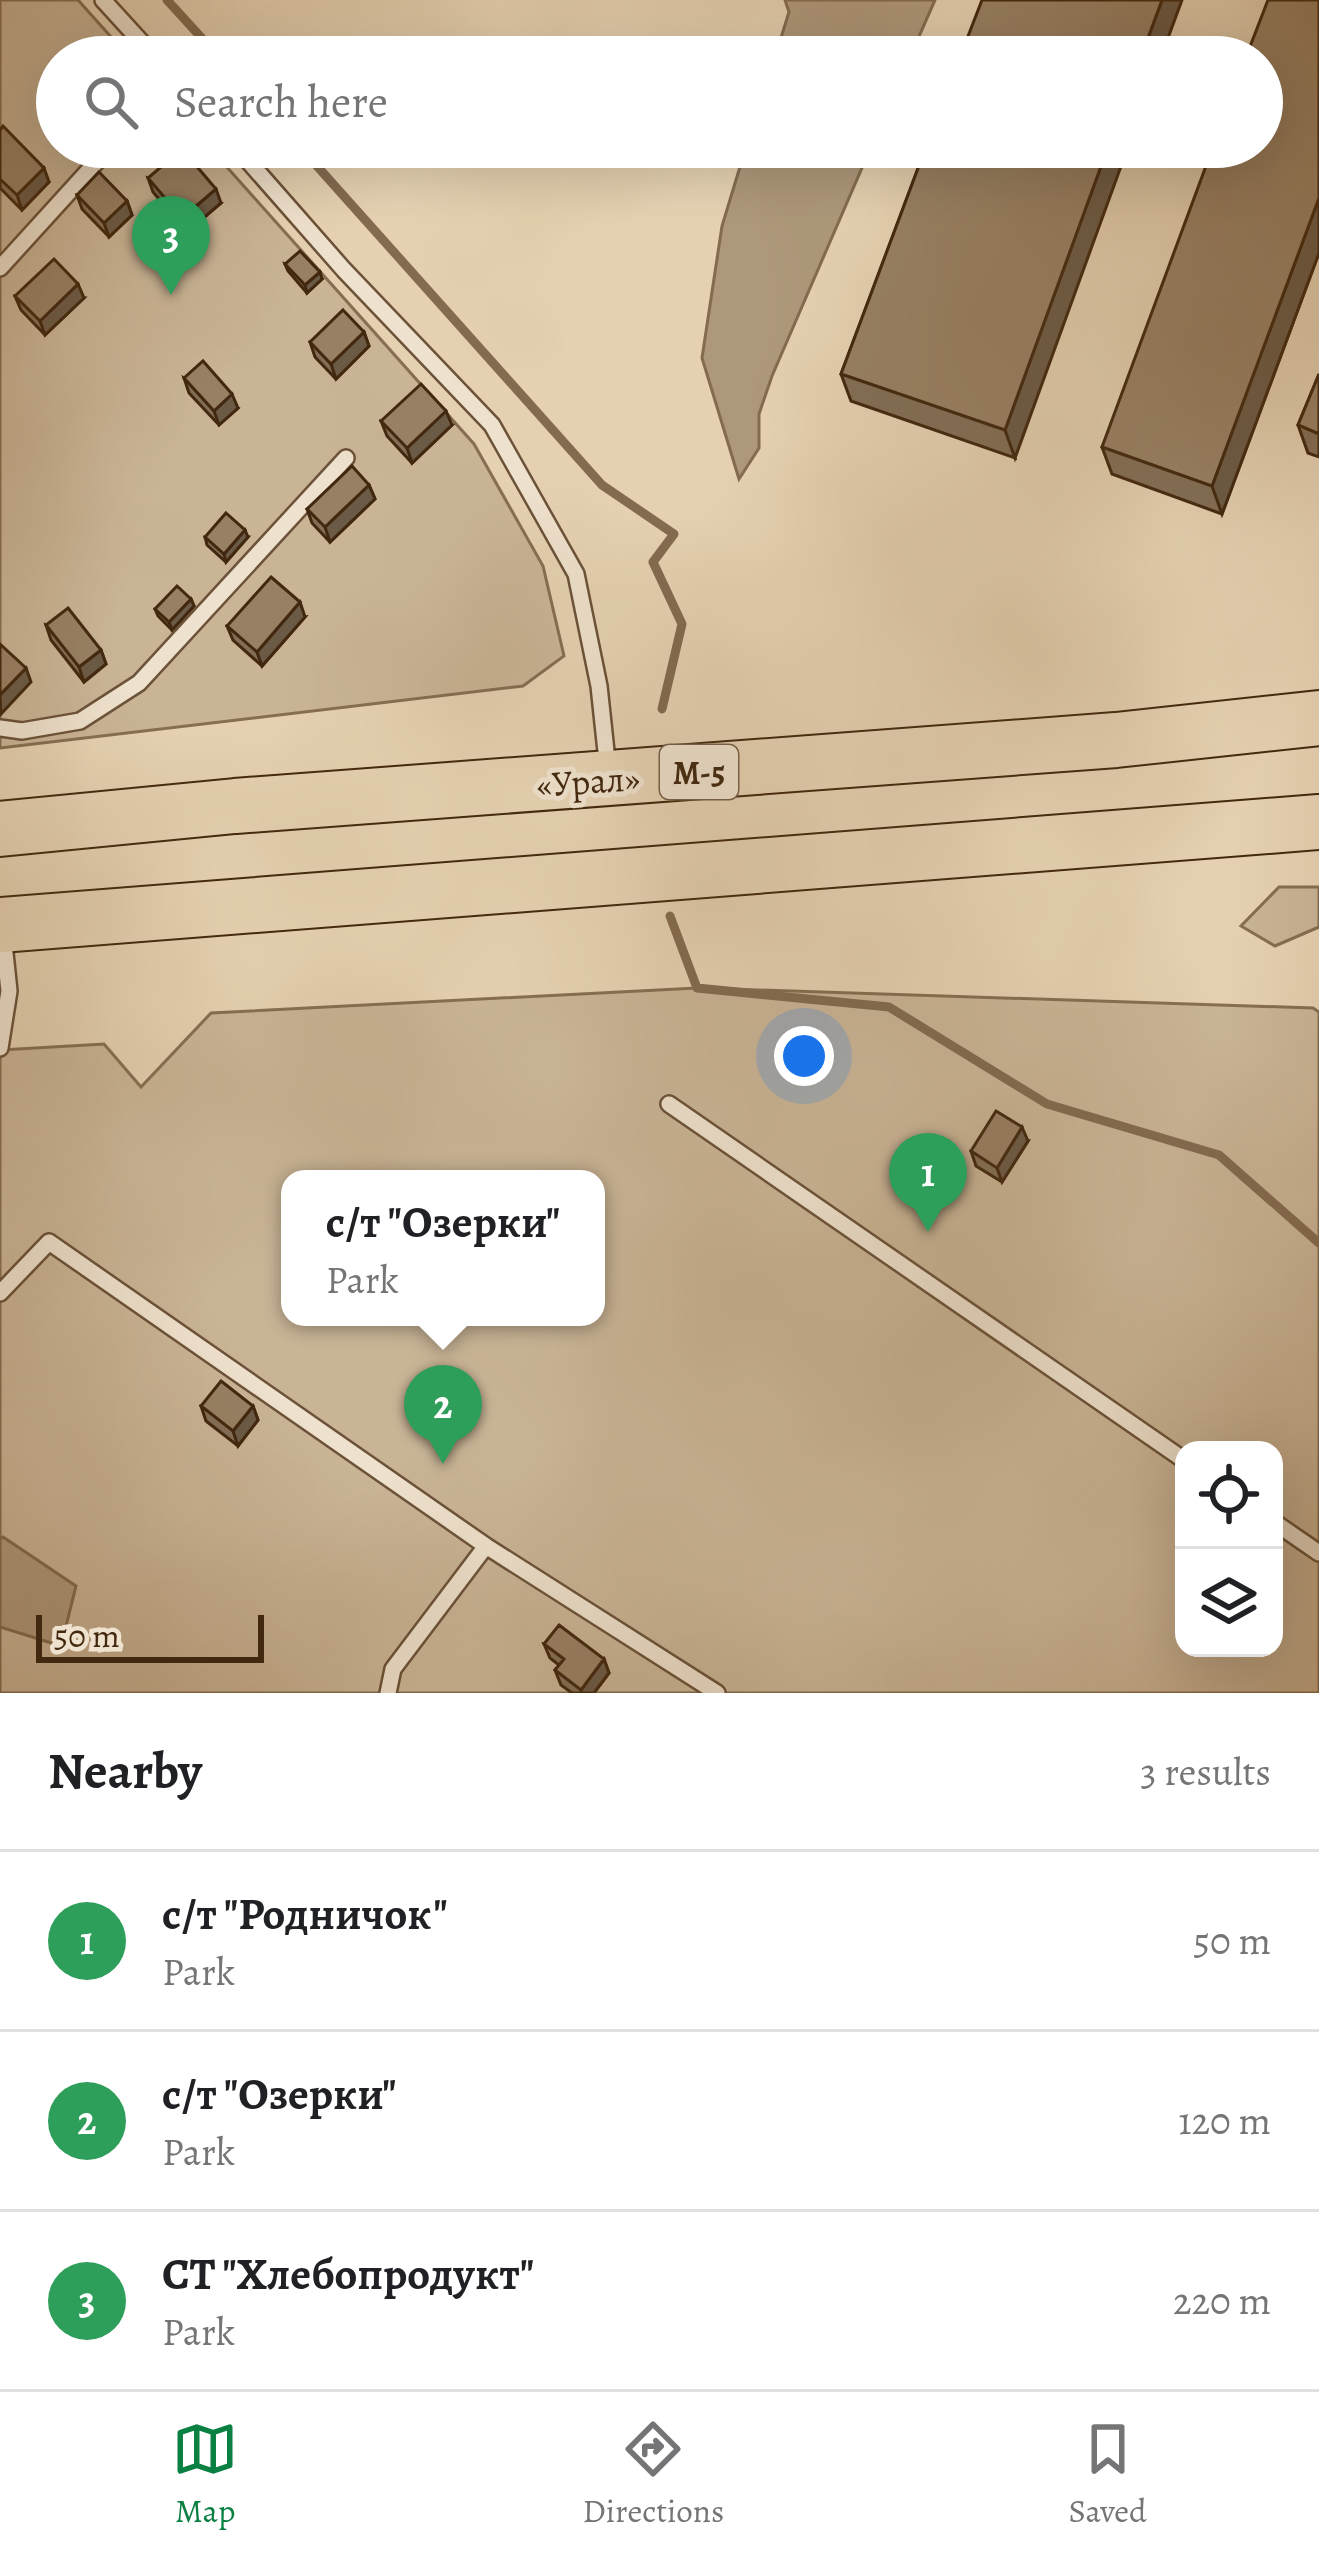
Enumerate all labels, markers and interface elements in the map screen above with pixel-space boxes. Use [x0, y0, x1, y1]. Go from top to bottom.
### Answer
search box [36, 36, 1283, 168]
icon: search [78, 69, 144, 135]
text: Search here [174, 71, 388, 133]
pin: 3 [132, 196, 210, 295]
road number: М-5 [660, 745, 738, 799]
street label: «Урал» [535, 753, 641, 809]
your location [774, 1026, 834, 1086]
pin: 1 [889, 1133, 967, 1232]
popup [281, 1170, 605, 1326]
text: с/т "Озерки" [326, 1191, 560, 1253]
text: Park [326, 1253, 399, 1306]
pin: 2 [404, 1365, 482, 1464]
map controls [1175, 1441, 1283, 1657]
button: locate [1175, 1441, 1283, 1549]
button: layers [1175, 1549, 1283, 1657]
scale bar [36, 1609, 264, 1662]
text: 50 m [54, 1613, 120, 1658]
text: Nearby [48, 1736, 202, 1806]
text: 3 results [1140, 1745, 1271, 1798]
text: с/т "Родничок" [162, 1883, 448, 1945]
text: 1 [80, 1914, 94, 1967]
text: 50 m [1193, 1914, 1271, 1967]
text: Park [162, 1945, 235, 1998]
text: с/т "Озерки" [162, 2063, 396, 2125]
text: 2 [78, 2094, 96, 2147]
text: 120 m [1178, 2094, 1271, 2147]
text: Park [162, 2125, 235, 2178]
text: СТ "Хлебопродукт" [162, 2243, 534, 2305]
text: 3 [79, 2274, 95, 2327]
text: 220 m [1173, 2274, 1271, 2327]
text: Park [162, 2305, 235, 2358]
tab: Map [172, 2416, 238, 2533]
tab: Directions [583, 2416, 724, 2533]
tab: Saved [1069, 2416, 1147, 2533]

